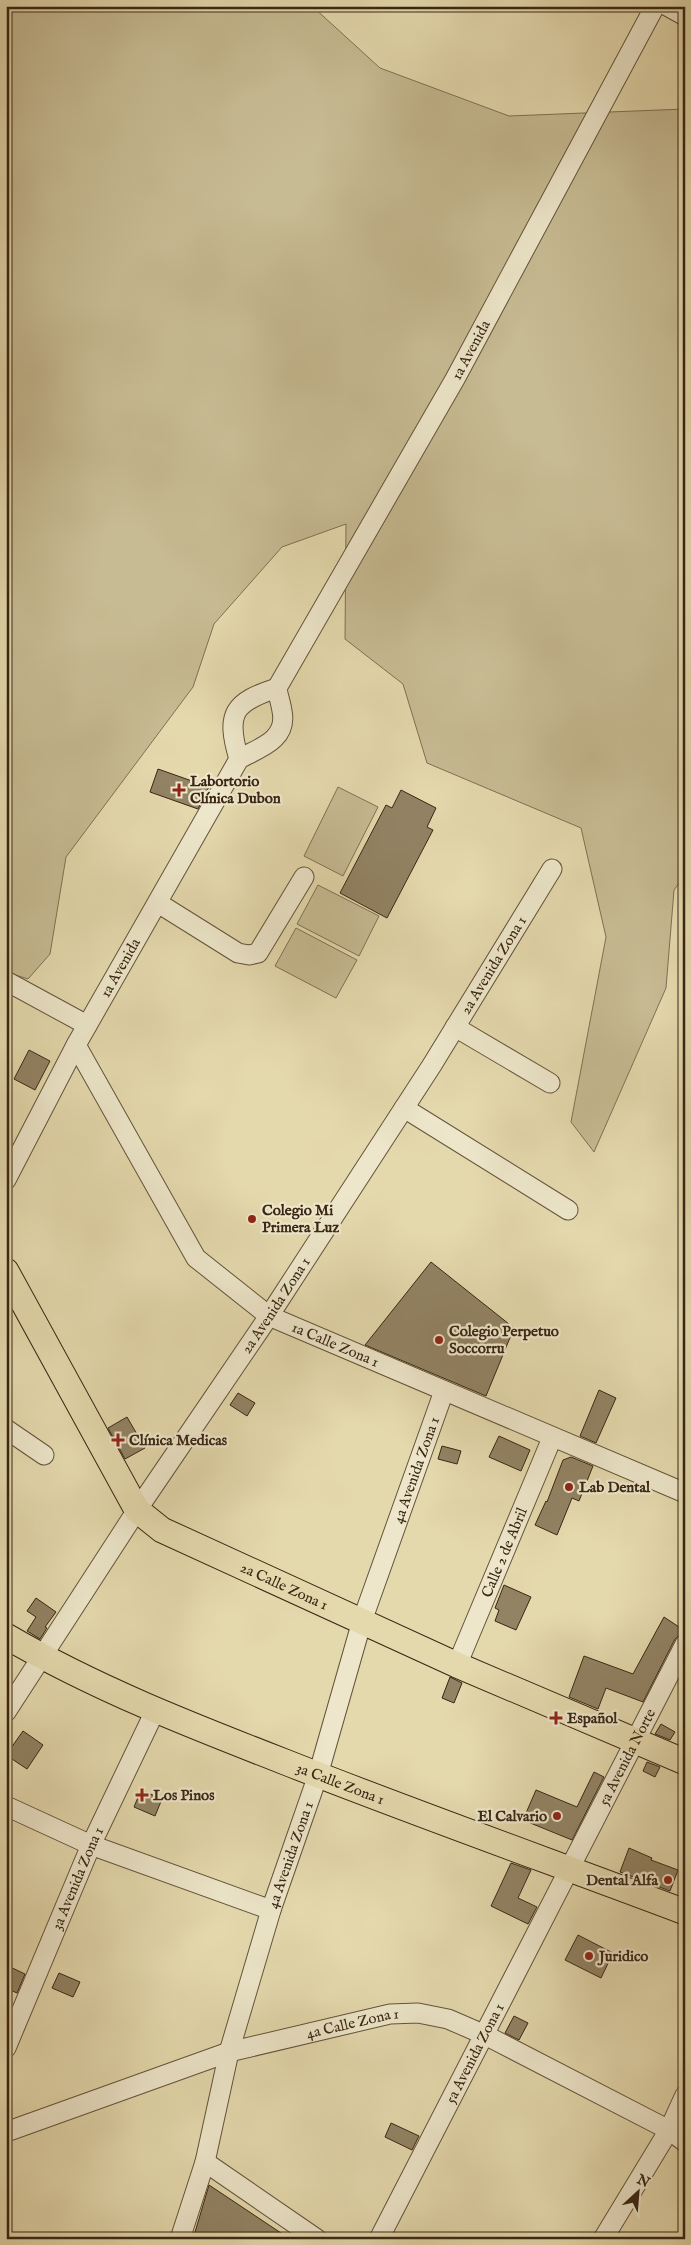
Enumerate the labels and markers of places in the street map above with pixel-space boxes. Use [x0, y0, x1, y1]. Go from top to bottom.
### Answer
place label: Labortorio Clínica Dubon [190, 772, 281, 808]
marker: Labortorio Clínica Dubon [172, 783, 186, 797]
place label: Colegio Mi Primera Luz [262, 1201, 339, 1237]
marker: Colegio Mi Primera Luz [246, 1213, 258, 1225]
place label: Colegio Perpetuo Soccorru [449, 1322, 559, 1358]
marker: Colegio Perpetuo Soccorru [433, 1334, 445, 1346]
place label: Clínica Medicas [129, 1431, 228, 1450]
marker: Clínica Medicas [111, 1433, 125, 1447]
place label: Lab Dental [579, 1478, 651, 1497]
marker: Lab Dental [563, 1481, 575, 1493]
place label: Español [567, 1709, 618, 1728]
marker: Español [549, 1711, 563, 1725]
place label: Los Pinos [153, 1786, 215, 1805]
marker: Los Pinos [135, 1788, 149, 1802]
place label: El Calvario [477, 1807, 547, 1826]
marker: El Calvario [551, 1810, 563, 1822]
place label: Dental Alfa [586, 1871, 659, 1890]
marker: Dental Alfa [662, 1874, 674, 1886]
place label: Juridico [597, 1947, 648, 1966]
marker: Juridico [583, 1950, 595, 1962]

